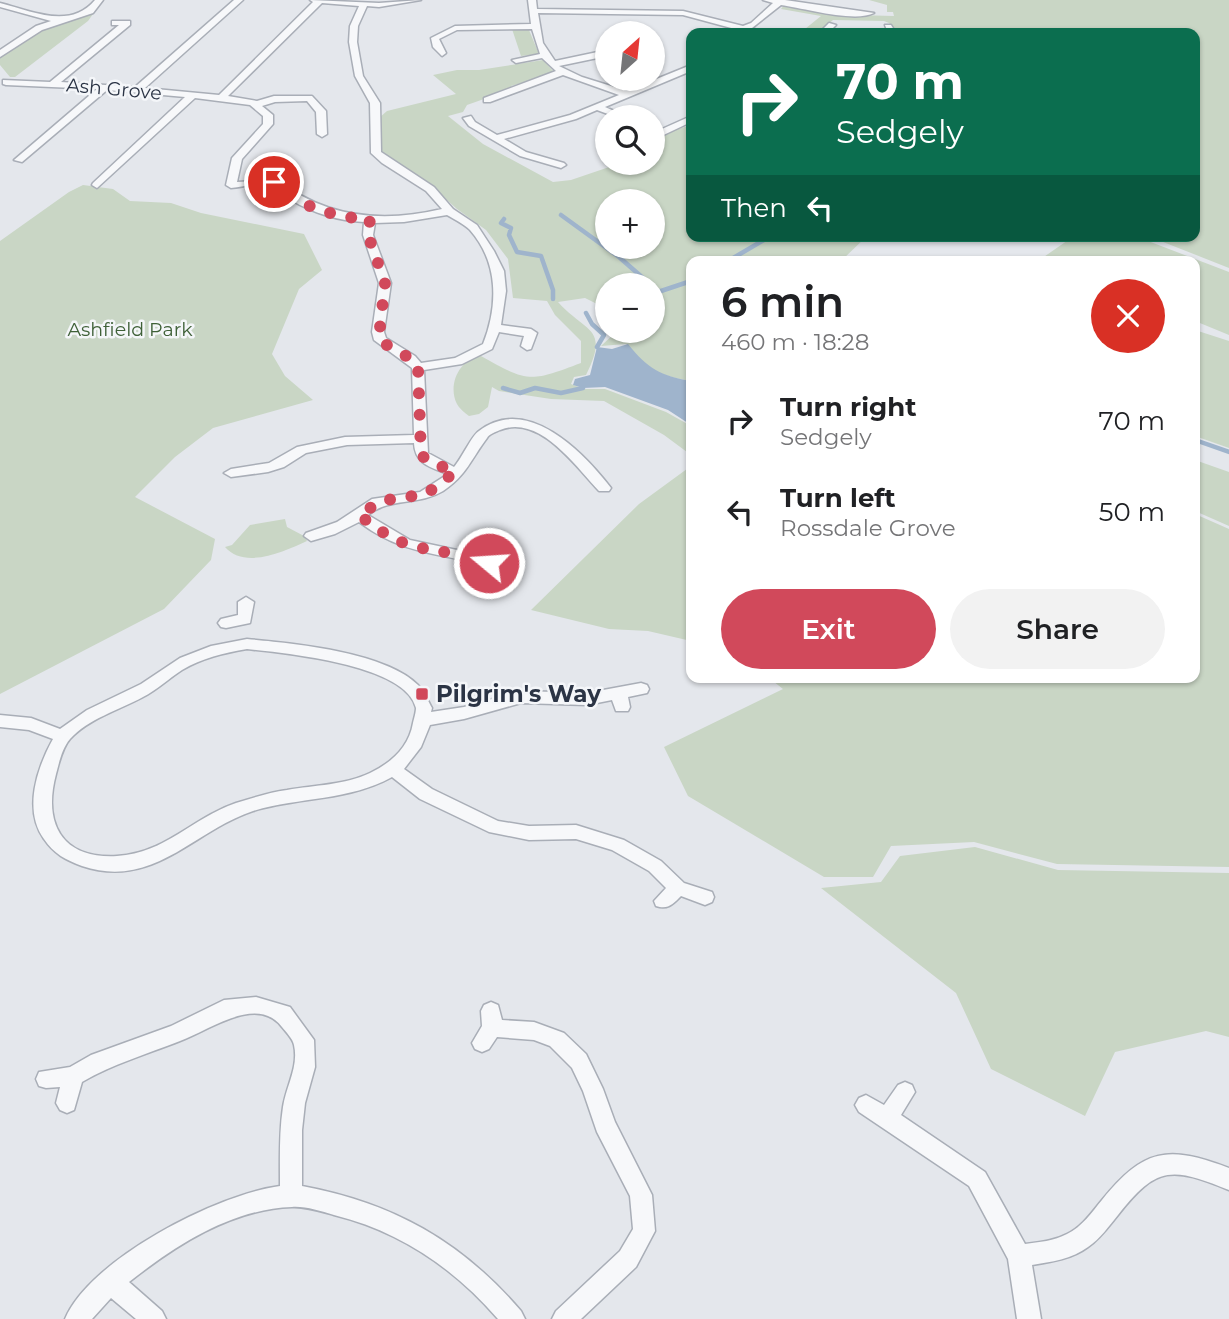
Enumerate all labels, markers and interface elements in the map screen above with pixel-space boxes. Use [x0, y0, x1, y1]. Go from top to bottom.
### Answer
north arrow [595, 21, 665, 91]
map controls [595, 21, 665, 343]
text: 70 m [836, 52, 964, 111]
icon: right [721, 56, 812, 147]
street label: Ash Grove [65, 73, 163, 105]
button: search [595, 105, 665, 175]
text: Sedgely [836, 112, 964, 151]
pin [244, 152, 304, 212]
icon: arrive [255, 163, 293, 201]
button: + [595, 189, 665, 259]
icon: left [801, 189, 839, 227]
text: Then [721, 192, 787, 224]
button: − [595, 273, 665, 343]
text: 6 min [721, 276, 844, 328]
button: close [1091, 279, 1165, 353]
park label: Ashfield Park [67, 318, 193, 341]
text: 460 m · 18:28 [721, 328, 869, 356]
text: Turn right [780, 391, 916, 423]
icon: right [721, 402, 759, 440]
text: 70 m [1099, 405, 1165, 437]
text: Sedgely [780, 423, 872, 451]
text: Turn left [780, 482, 896, 514]
icon: left [721, 493, 759, 531]
text: 50 m [1099, 496, 1165, 528]
text: Rossdale Grove [780, 514, 956, 542]
position arrow [452, 526, 526, 600]
button: Exit [721, 589, 936, 669]
button: Share [950, 589, 1165, 669]
place label: Pilgrim's Way [436, 680, 601, 708]
marker: Pilgrim's Way [414, 686, 430, 702]

